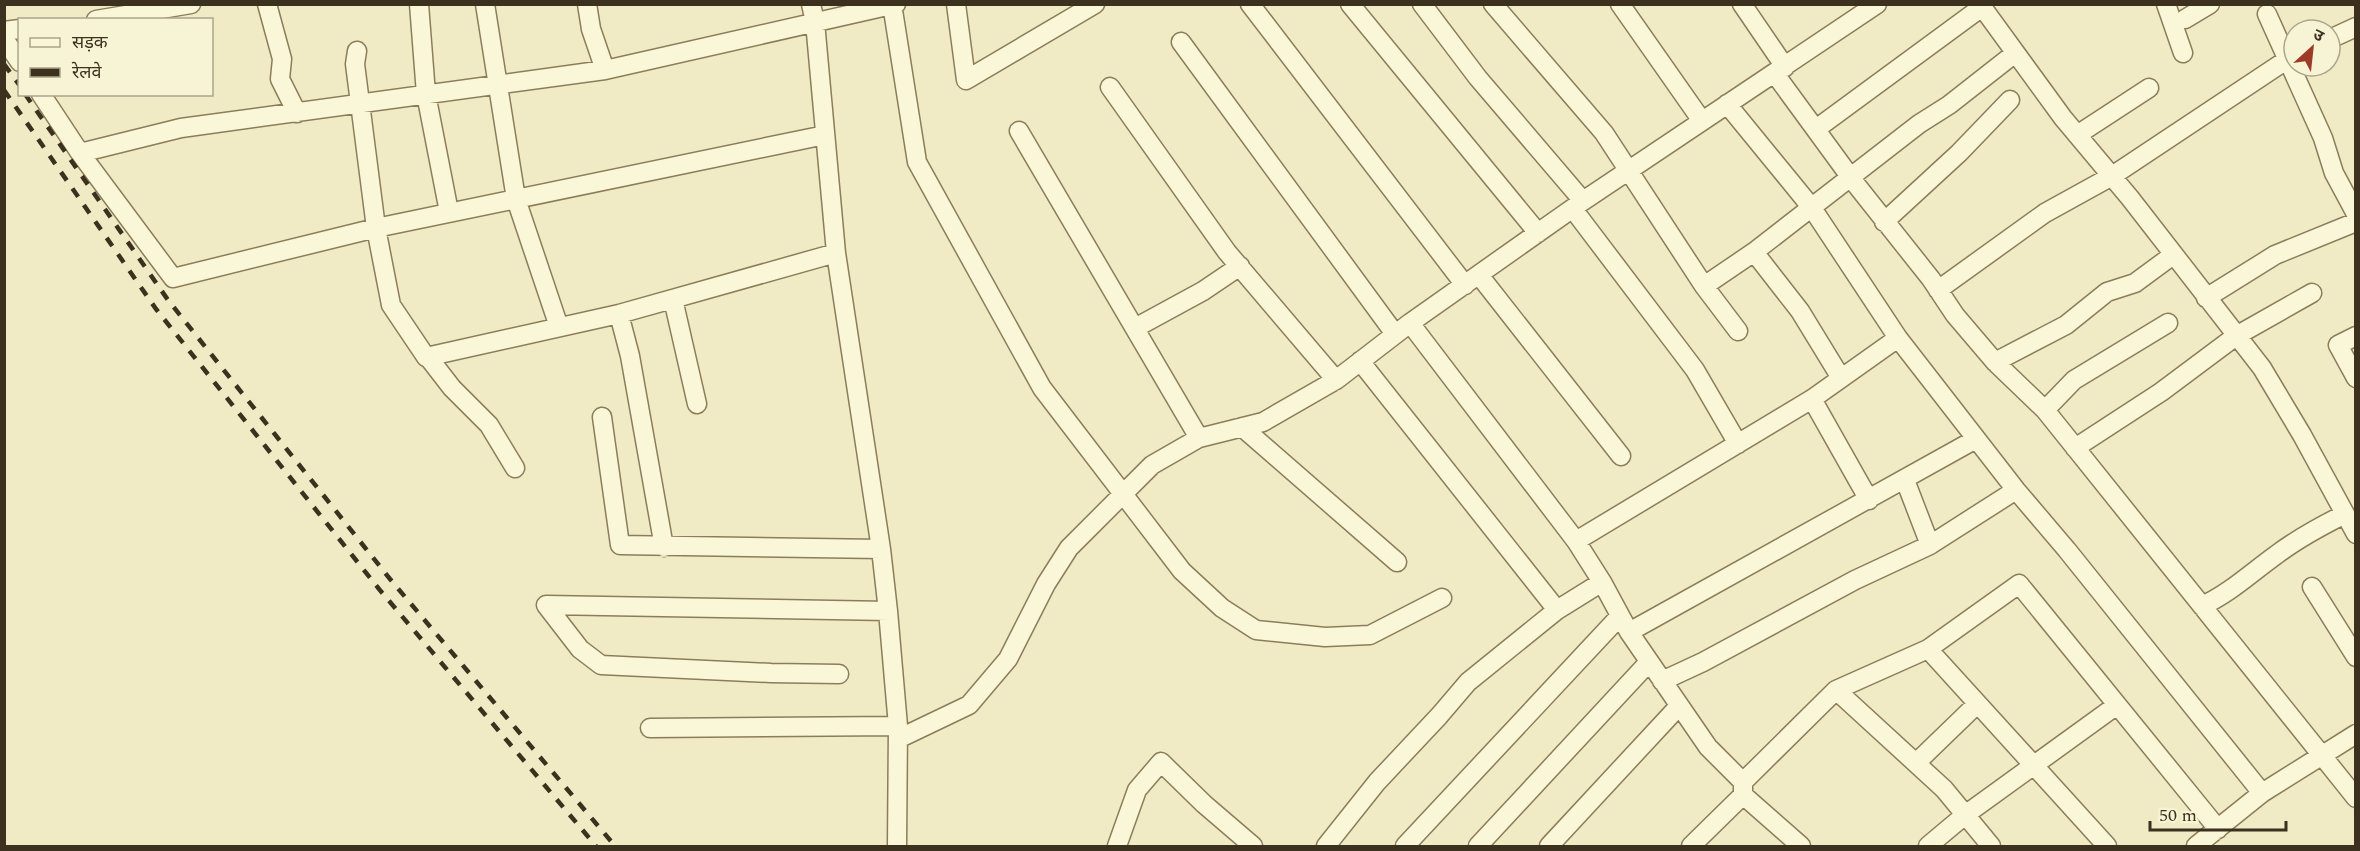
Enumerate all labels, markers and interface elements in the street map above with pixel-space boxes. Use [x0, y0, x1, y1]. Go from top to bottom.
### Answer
legend [18, 18, 213, 96]
north arrow [2282, 18, 2342, 78]
text: उ [2309, 23, 2329, 49]
text: सड़क [72, 29, 109, 56]
text: रेलवे [71, 59, 103, 86]
scale bar [2150, 794, 2286, 832]
text: 50 m [2159, 802, 2197, 829]

